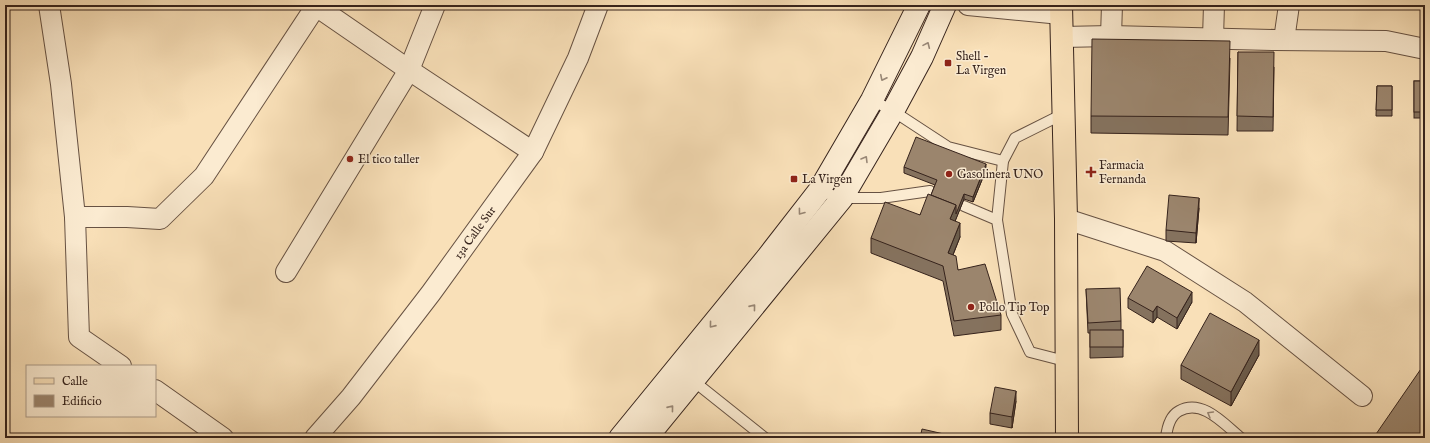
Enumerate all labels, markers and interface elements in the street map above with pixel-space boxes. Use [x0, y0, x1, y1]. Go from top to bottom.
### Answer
one-way arrow [922, 42, 930, 49]
place label: Shell - La Virgen [956, 49, 1007, 78]
marker: Shell - La Virgen [943, 58, 953, 68]
one-way arrow [880, 73, 887, 81]
place label: El tico taller [358, 152, 420, 167]
marker: El tico taller [345, 154, 355, 164]
one-way arrow [861, 156, 868, 163]
place label: Farmacia Fernanda [1099, 158, 1147, 187]
place label: Gasolinera UNO [957, 167, 1043, 182]
marker: Farmacia Fernanda [1086, 167, 1096, 177]
marker: Gasolinera UNO [944, 169, 954, 179]
place label: La Virgen [802, 172, 853, 187]
marker: La Virgen [789, 174, 799, 184]
street label: 13a Calle Sur [451, 203, 500, 262]
one-way arrow [799, 208, 806, 215]
place label: Pollo Tip Top [979, 300, 1050, 316]
marker: Pollo Tip Top [966, 302, 976, 312]
one-way arrow [749, 305, 756, 312]
one-way arrow [709, 321, 716, 328]
legend [26, 365, 156, 417]
text: Calle [62, 374, 88, 389]
text: Edificio [62, 394, 102, 409]
one-way arrow [666, 405, 673, 412]
one-way arrow [1207, 411, 1214, 419]

